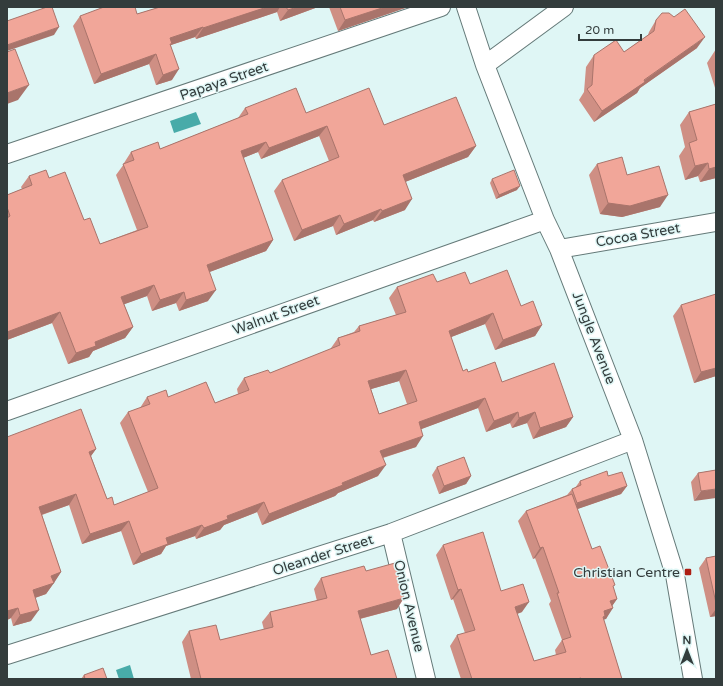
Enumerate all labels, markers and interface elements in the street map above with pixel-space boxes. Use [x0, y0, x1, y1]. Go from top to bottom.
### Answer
scale bar [579, 16, 641, 42]
text: 20 m [585, 23, 614, 37]
street label: Papaya Street [178, 58, 271, 104]
street label: Cocoa Street [594, 219, 682, 251]
street label: Jungle Avenue [569, 289, 619, 387]
street label: Walnut Street [230, 291, 322, 339]
street label: Oleander Street [271, 531, 376, 579]
street label: Onion Avenue [390, 558, 428, 654]
place label: Christian Centre [573, 564, 680, 581]
marker: Christian Centre [683, 567, 693, 577]
north arrow [667, 630, 707, 670]
text: N [683, 634, 691, 647]

